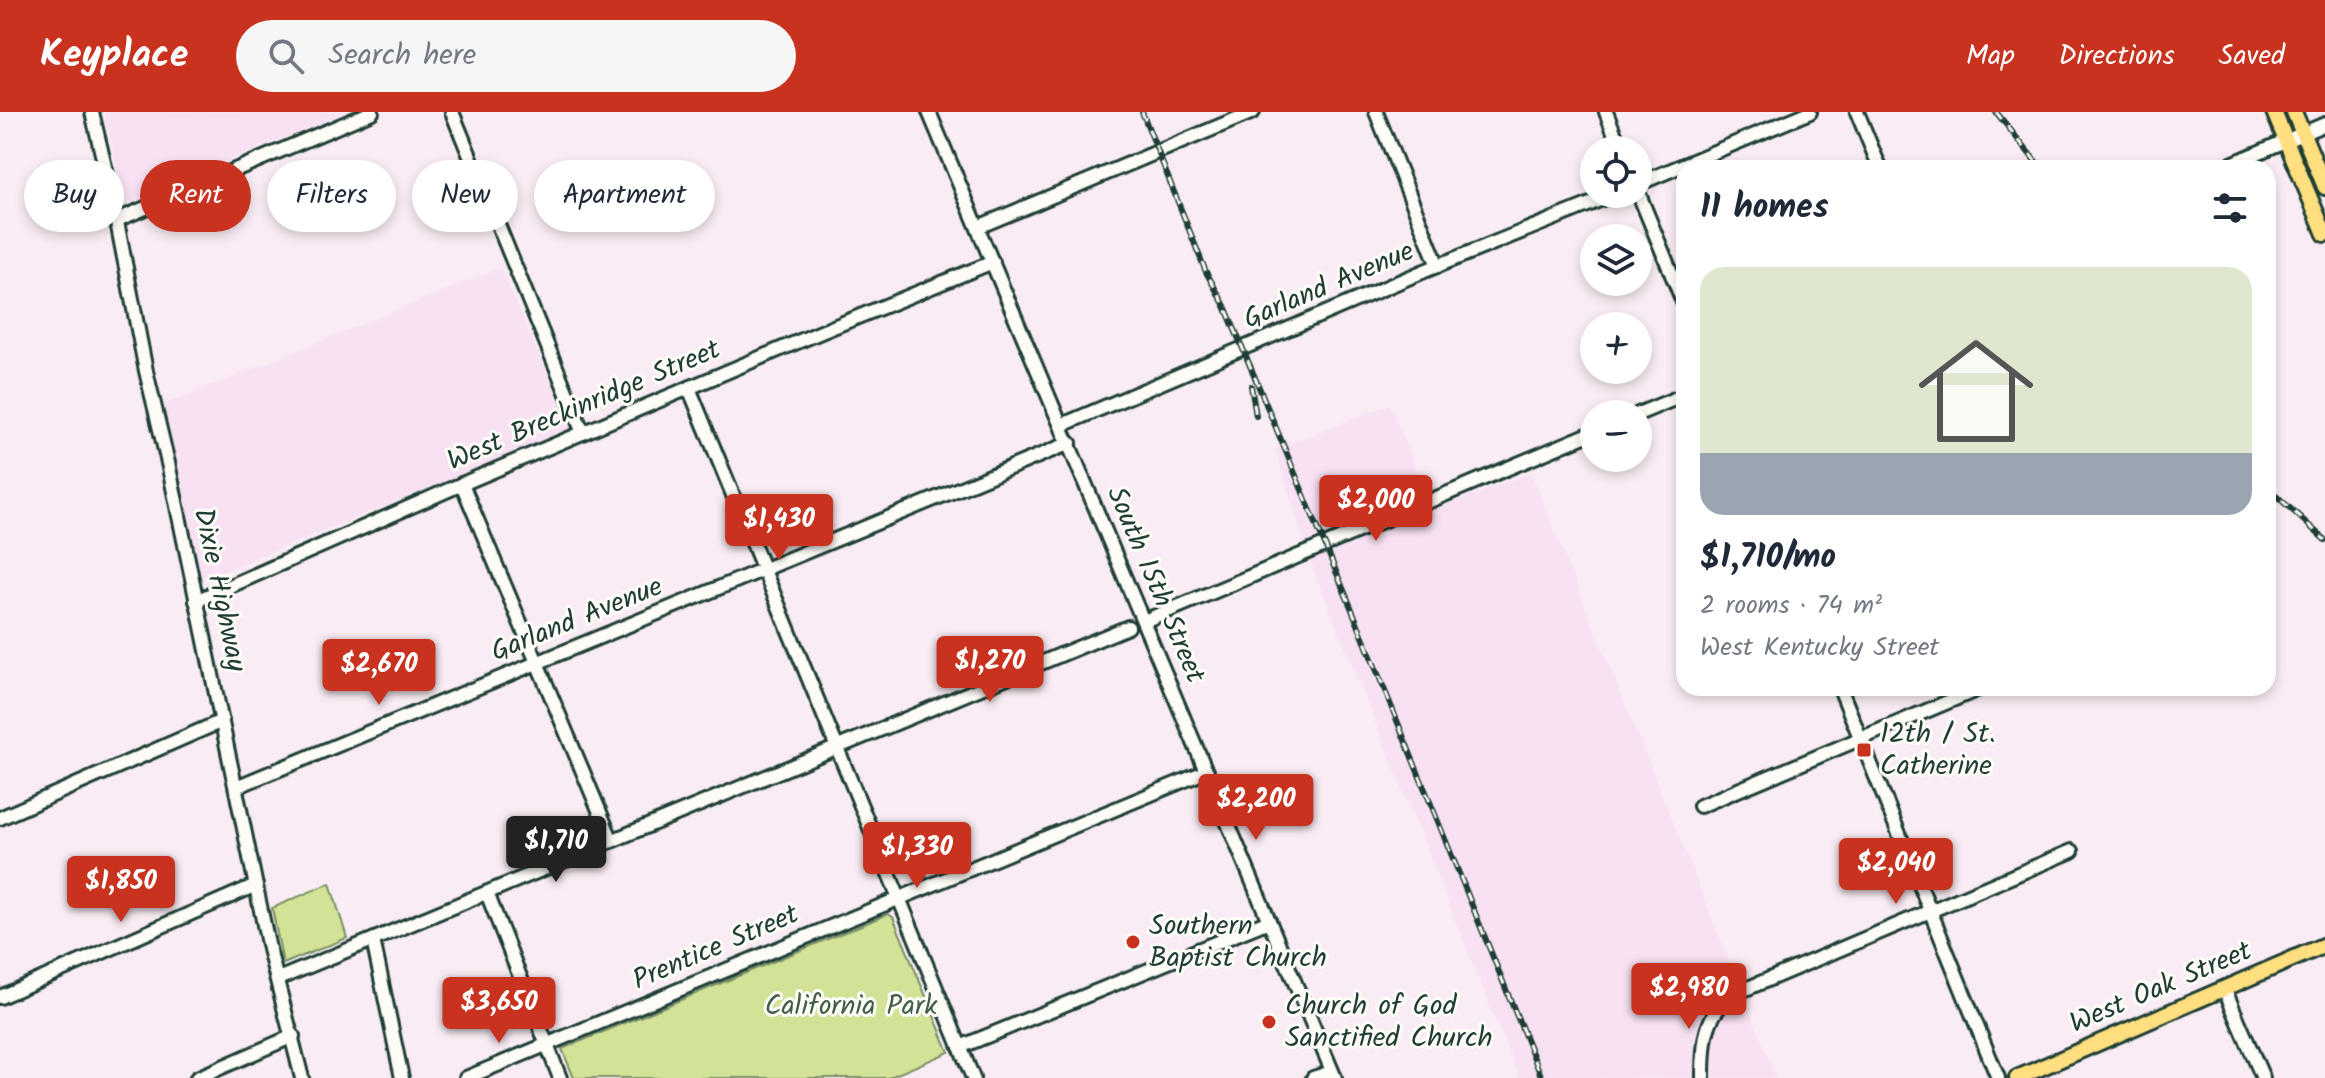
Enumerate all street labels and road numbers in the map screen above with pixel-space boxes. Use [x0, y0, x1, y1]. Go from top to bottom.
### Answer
street label: Garland Avenue [1236, 230, 1422, 342]
street label: West Breckinridge Street [440, 328, 729, 484]
street label: South 15th Street [1093, 480, 1217, 692]
street label: Dixie Highway [180, 504, 258, 677]
street label: Garland Avenue [484, 565, 670, 675]
street label: Prentice Street [626, 892, 807, 1003]
street label: West Oak Street [2063, 929, 2260, 1047]

